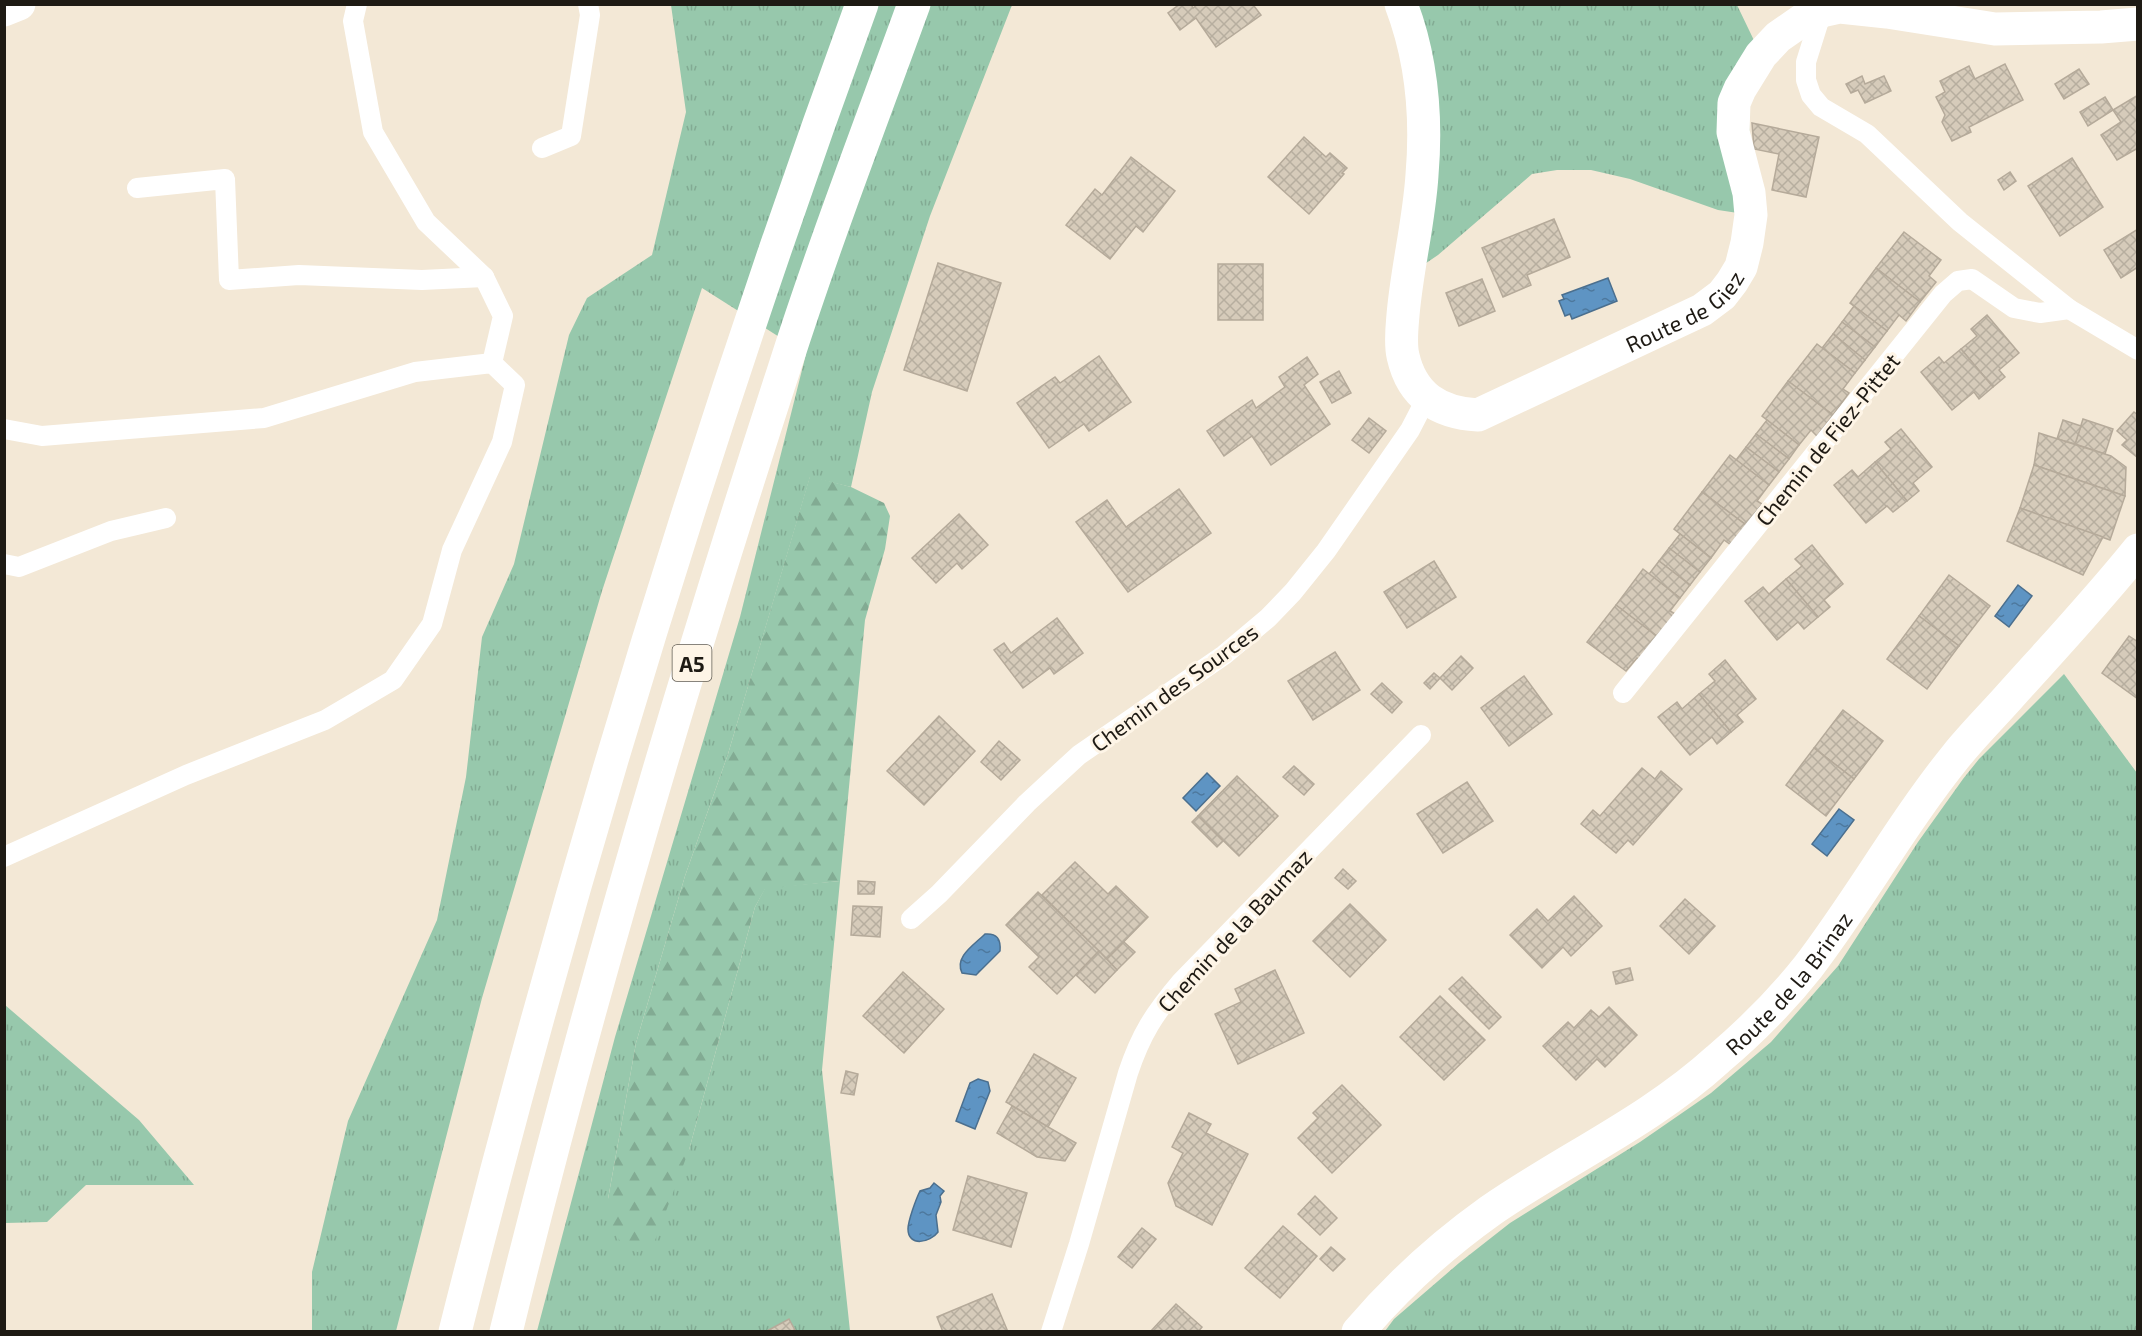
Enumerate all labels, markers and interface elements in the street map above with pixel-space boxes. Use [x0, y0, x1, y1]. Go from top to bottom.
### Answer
street label: Route de Giez [1621, 266, 1749, 357]
street label: Chemin de Fiez-Pittet [1750, 348, 1904, 530]
street label: Chemin des Sources [1086, 618, 1262, 756]
road number: A5 [672, 645, 712, 681]
street label: Chemin de la Baumaz [1152, 843, 1316, 1017]
street label: Route de la Brinaz [1720, 906, 1857, 1060]

